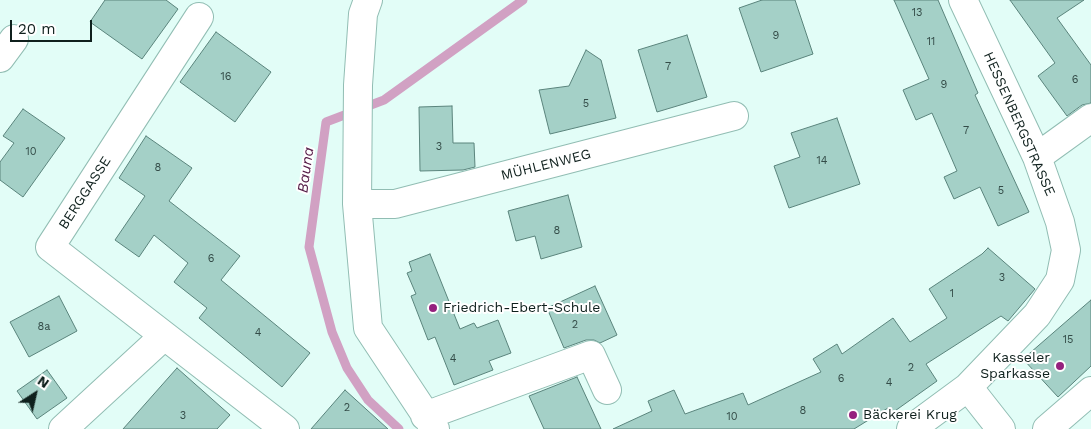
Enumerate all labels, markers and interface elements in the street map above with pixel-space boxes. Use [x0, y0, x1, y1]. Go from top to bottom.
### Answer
house number: 13 [912, 6, 922, 20]
scale bar [12, 10, 95, 42]
text: 20 m [18, 20, 56, 38]
house number: 9 [773, 29, 779, 43]
house number: 11 [927, 35, 935, 49]
street label: HESSENBERGSTRASSE [980, 49, 1058, 199]
house number: 7 [665, 60, 671, 74]
house number: 16 [221, 70, 231, 84]
house number: 6 [1072, 73, 1078, 87]
house number: 9 [941, 78, 947, 92]
house number: 5 [583, 97, 589, 111]
house number: 7 [963, 124, 969, 138]
house number: 3 [436, 140, 442, 154]
house number: 10 [25, 145, 37, 159]
water label: Bauna [294, 146, 318, 194]
street label: MÜHLENWEG [499, 146, 593, 184]
street label: BERGGASSE [55, 153, 115, 233]
house number: 14 [816, 154, 828, 168]
house number: 8 [155, 161, 161, 175]
house number: 5 [998, 184, 1004, 198]
house number: 8 [554, 224, 560, 238]
house number: 6 [208, 252, 214, 266]
house number: 3 [999, 271, 1005, 285]
house number: 1 [950, 287, 954, 301]
place label: Friedrich-Ebert-Schule [443, 300, 600, 316]
marker: Friedrich-Ebert-Schule [427, 302, 439, 314]
house number: 2 [572, 318, 578, 332]
house number: 8a [37, 320, 51, 334]
house number: 4 [255, 326, 261, 340]
house number: 15 [1063, 333, 1073, 347]
place label: Kasseler Sparkasse [980, 350, 1050, 382]
house number: 4 [450, 352, 456, 366]
marker: Kasseler Sparkasse [1054, 360, 1066, 372]
house number: 2 [908, 361, 914, 375]
north arrow [10, 369, 60, 419]
text: N [35, 372, 52, 391]
house number: 6 [838, 372, 844, 386]
house number: 4 [886, 376, 892, 390]
house number: 2 [344, 401, 350, 415]
house number: 8 [800, 404, 806, 418]
place label: Bäckerei Krug [863, 407, 957, 423]
house number: 3 [180, 409, 186, 423]
marker: Bäckerei Krug [847, 409, 859, 421]
house number: 10 [726, 410, 738, 424]

